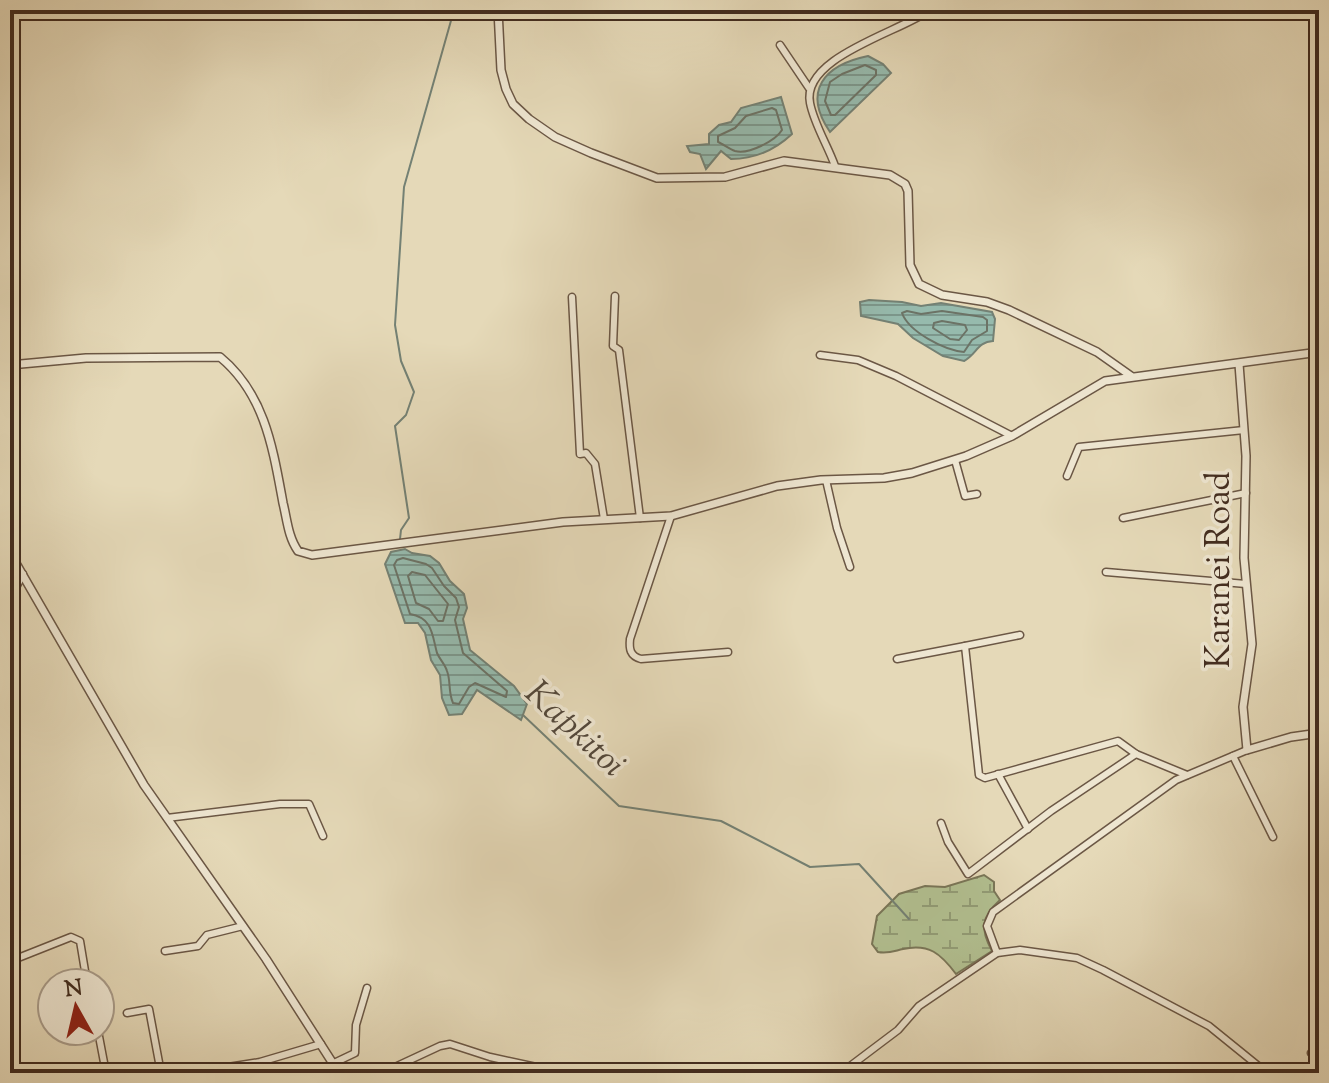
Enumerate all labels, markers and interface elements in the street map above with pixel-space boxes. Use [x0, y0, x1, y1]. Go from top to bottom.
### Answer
street label: Karanei Road [1196, 471, 1245, 669]
water label: Kapkitoi [512, 669, 636, 791]
north arrow [36, 967, 116, 1047]
text: N [63, 973, 85, 1007]

